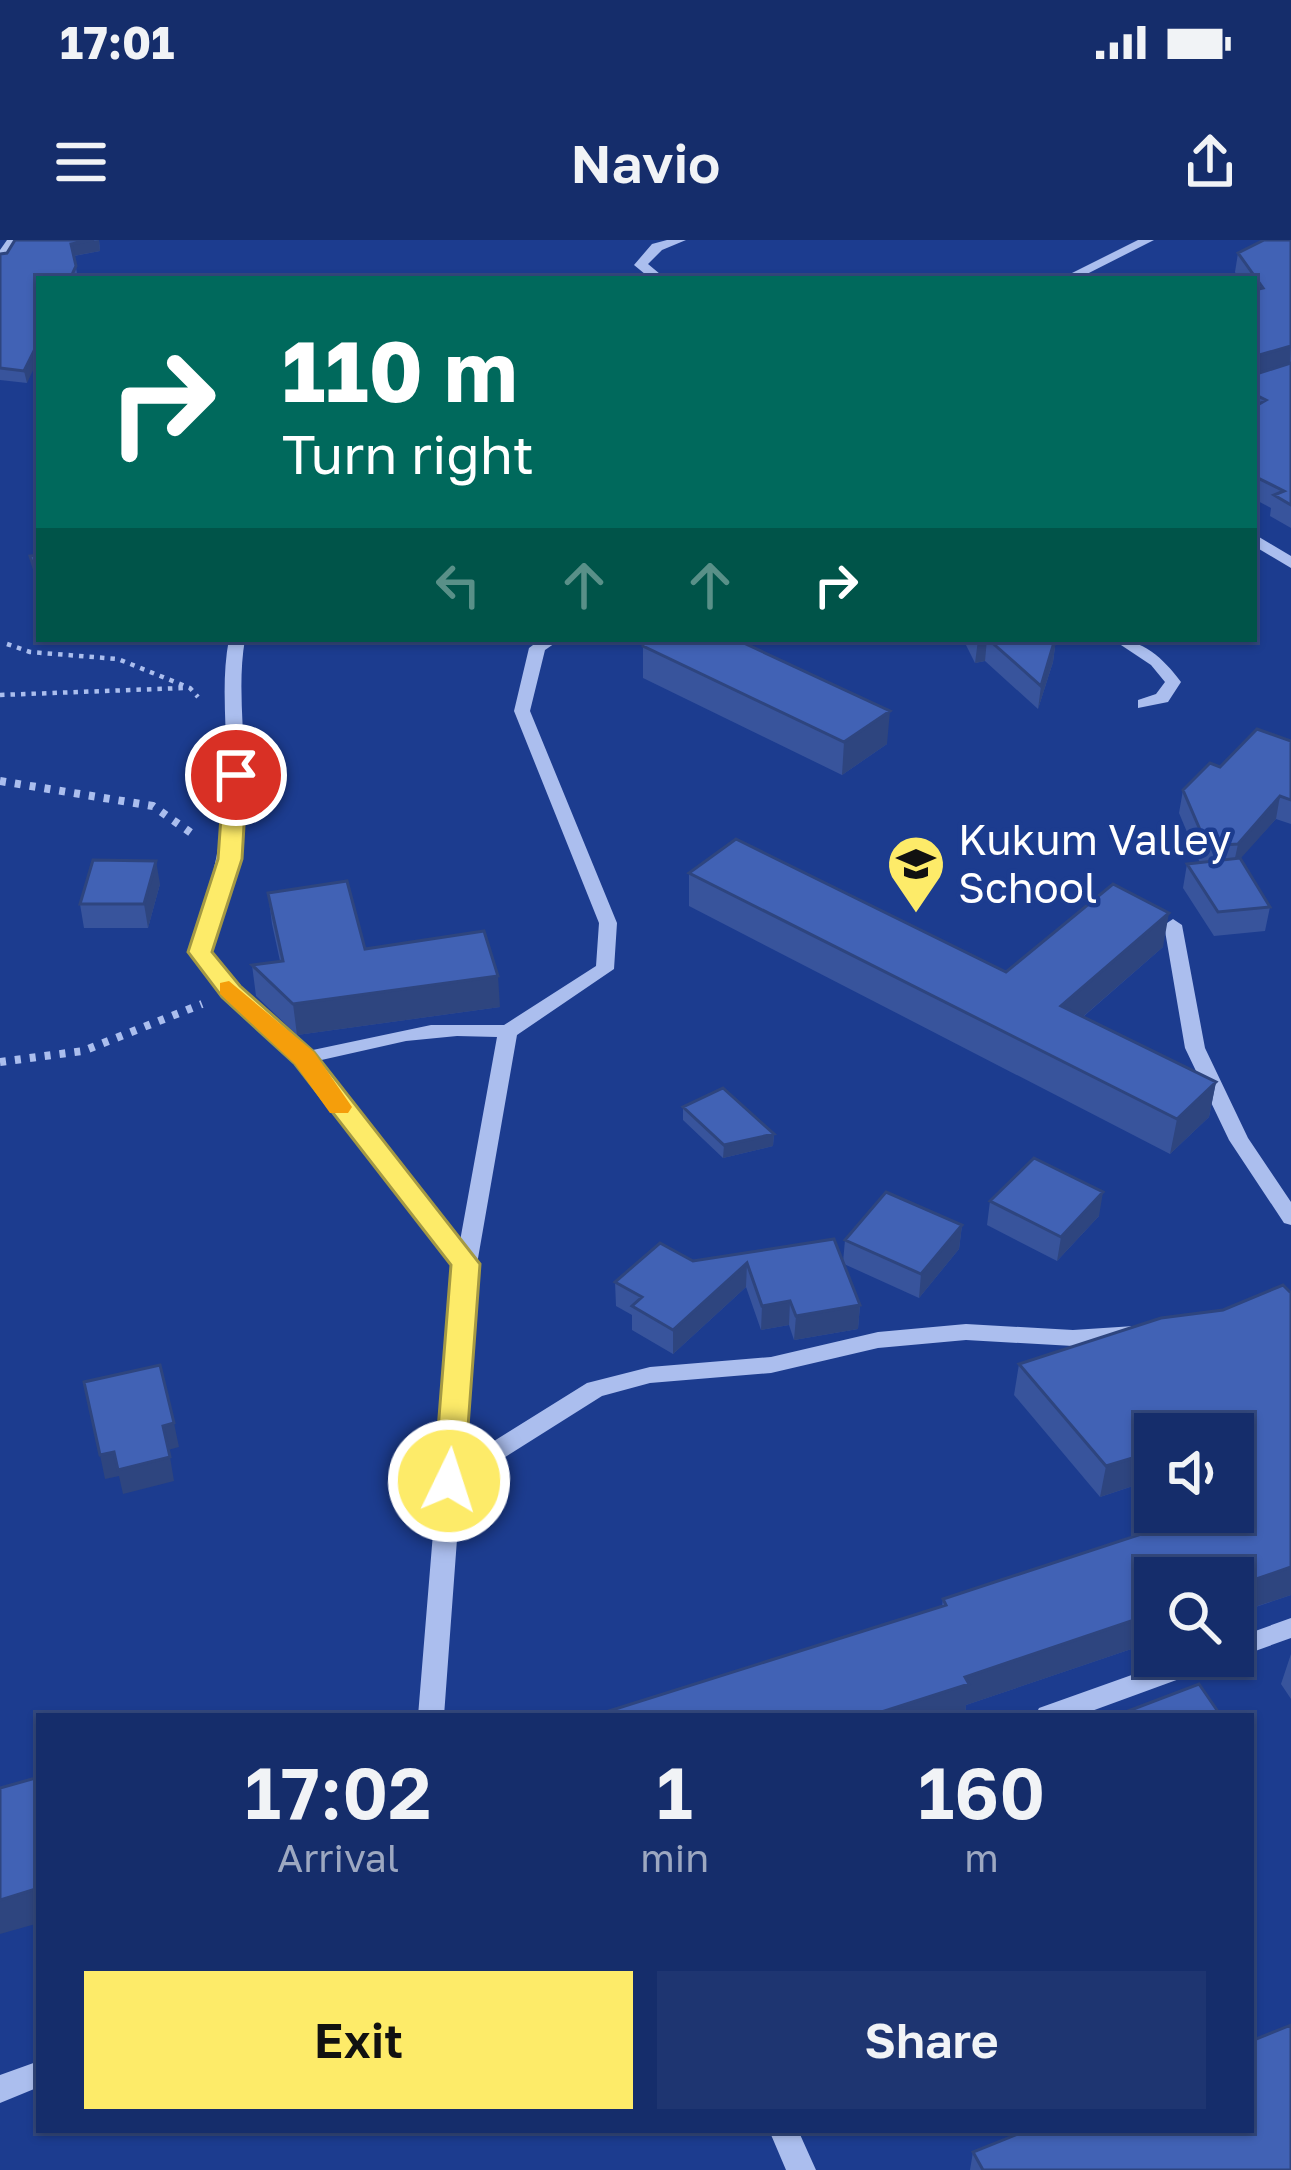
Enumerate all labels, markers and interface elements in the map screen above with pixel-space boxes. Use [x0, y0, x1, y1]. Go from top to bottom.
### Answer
text: 17:01 [60, 15, 175, 69]
icon: menu [48, 129, 114, 195]
icon: share [1177, 129, 1243, 195]
text: Navio [571, 130, 720, 195]
text: 110 m [282, 320, 518, 420]
icon: right [84, 324, 240, 480]
text: Turn right [282, 421, 534, 486]
icon: left [425, 552, 491, 618]
icon: ahead [551, 552, 617, 618]
icon: ahead [677, 552, 743, 618]
icon: right [803, 552, 869, 618]
pin [185, 724, 287, 826]
icon: arrive [203, 742, 269, 808]
place label: Kukum Valley School [958, 814, 1231, 912]
school or university icon: Kukum Valley School [885, 833, 947, 915]
map controls [1134, 1413, 1254, 1677]
button: sound [1134, 1413, 1254, 1533]
position arrow [386, 1418, 512, 1544]
button: search [1134, 1557, 1254, 1677]
text: 17:02 [245, 1748, 431, 1835]
text: 1 [657, 1748, 693, 1835]
text: 160 [918, 1748, 1045, 1835]
text: Arrival [277, 1834, 399, 1881]
text: min [640, 1834, 709, 1881]
text: m [964, 1834, 999, 1881]
button: Exit [84, 1971, 633, 2109]
button: Share [657, 1971, 1206, 2109]

